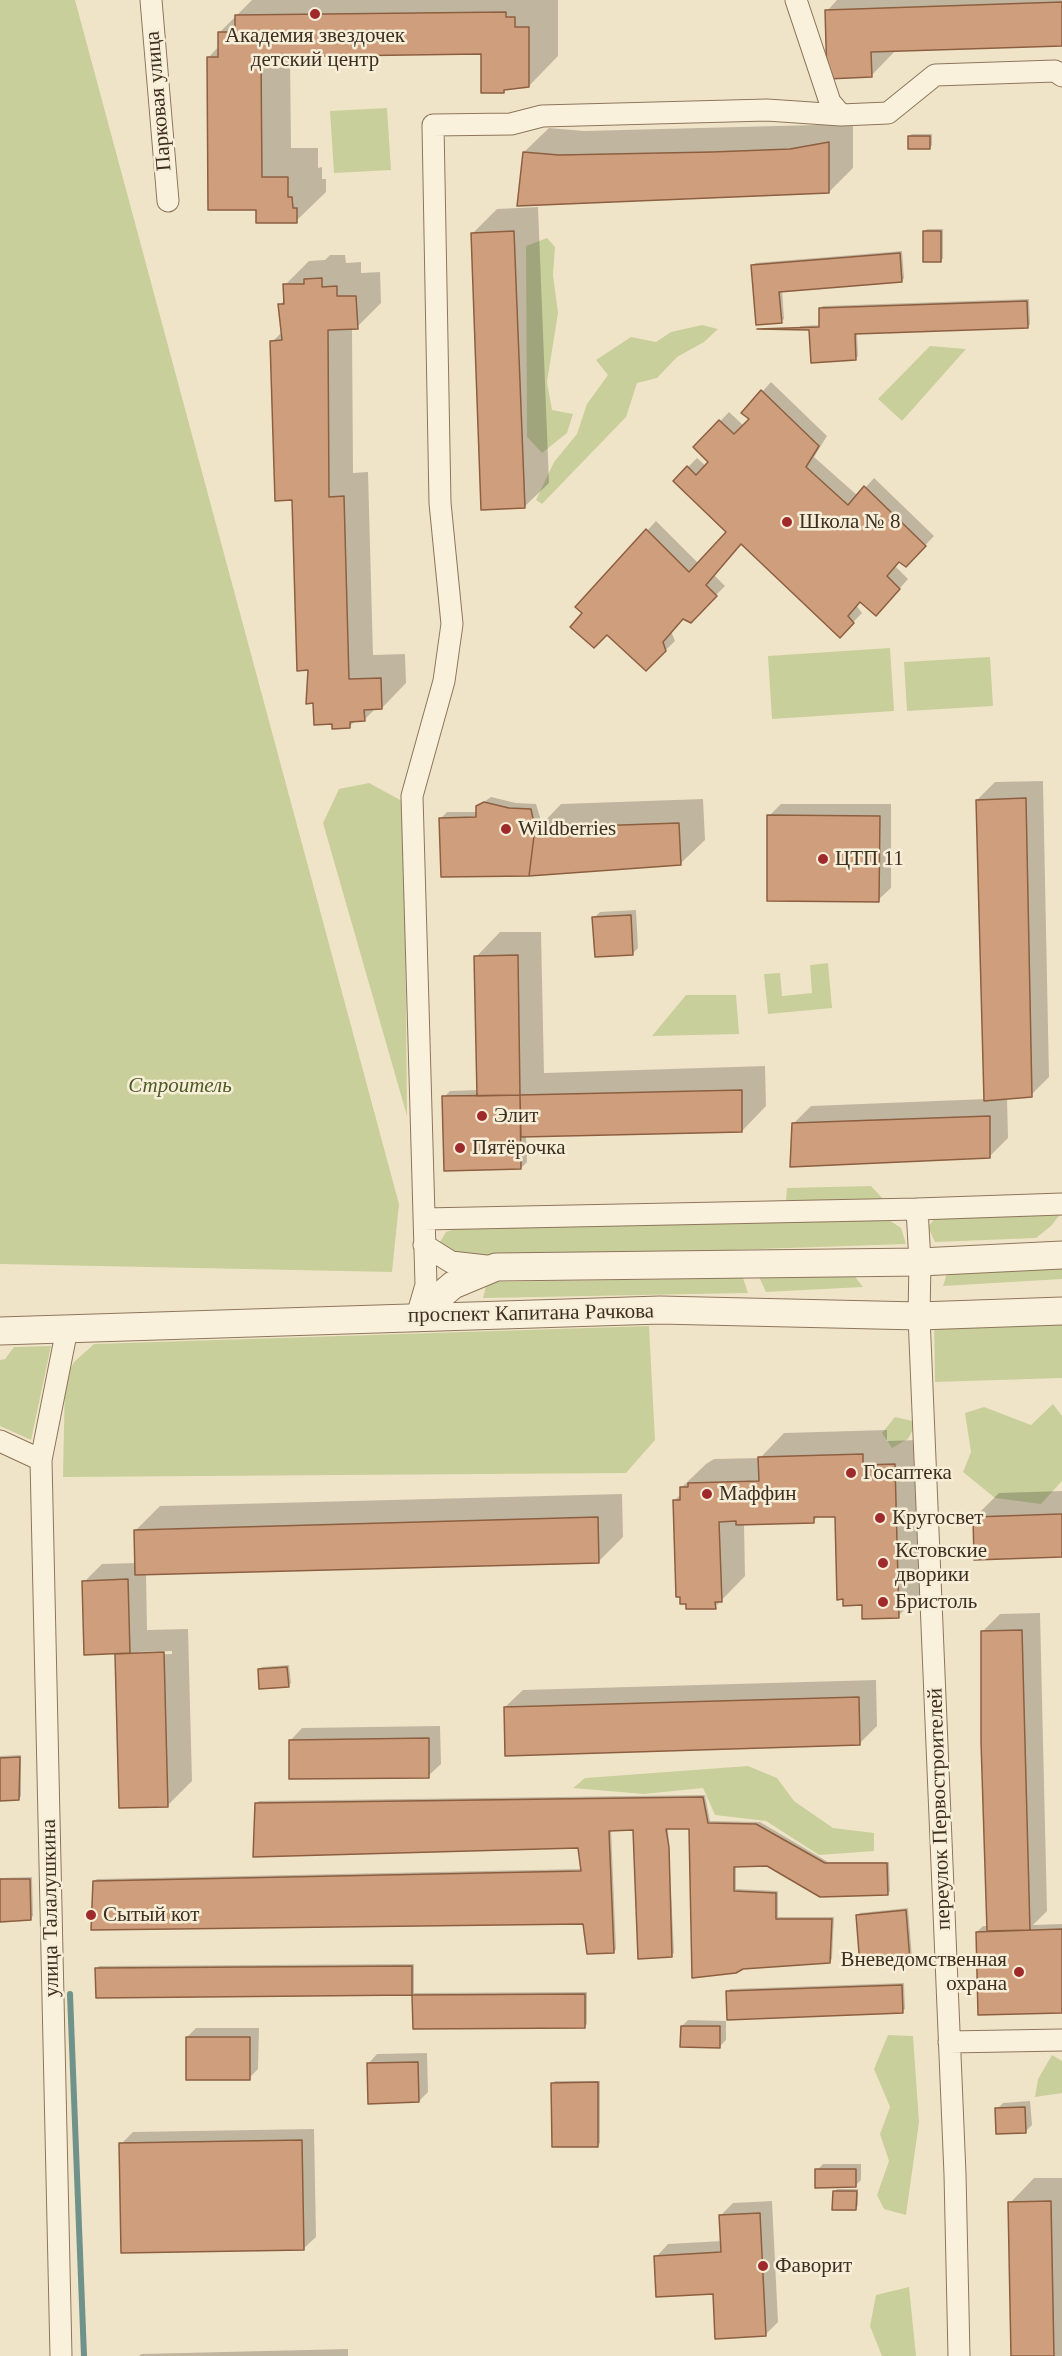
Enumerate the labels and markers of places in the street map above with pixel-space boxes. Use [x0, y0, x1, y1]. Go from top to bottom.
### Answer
marker: Академия звездочек детский центр [308, 7, 322, 21]
place label: Академия звездочек детский центр [225, 23, 405, 73]
place label: Школа № 8 [799, 509, 900, 535]
marker: Школа № 8 [780, 515, 794, 529]
place label: Wildberries [518, 816, 616, 842]
marker: Wildberries [499, 822, 513, 836]
place label: ЦТП 11 [835, 846, 904, 872]
marker: ЦТП 11 [816, 852, 830, 866]
place label: Элит [494, 1103, 538, 1129]
marker: Элит [475, 1109, 489, 1123]
place label: Пятёрочка [472, 1135, 566, 1161]
marker: Пятёрочка [453, 1141, 467, 1155]
place label: Госаптека [863, 1460, 952, 1486]
marker: Госаптека [844, 1466, 858, 1480]
place label: Маффин [719, 1481, 797, 1507]
marker: Маффин [700, 1487, 714, 1501]
place label: Кругосвет [892, 1505, 983, 1531]
marker: Кругосвет [873, 1511, 887, 1525]
place label: Кстовские дворики [895, 1538, 987, 1588]
marker: Кстовские дворики [876, 1556, 890, 1570]
place label: Бристоль [895, 1589, 977, 1615]
marker: Бристоль [876, 1595, 890, 1609]
place label: Сытый кот [103, 1902, 199, 1928]
marker: Сытый кот [84, 1908, 98, 1922]
place label: Вневедомственная охрана [840, 1947, 1007, 1997]
marker: Вневедомственная охрана [1012, 1965, 1026, 1979]
place label: Фаворит [775, 2253, 852, 2279]
marker: Фаворит [756, 2259, 770, 2273]

